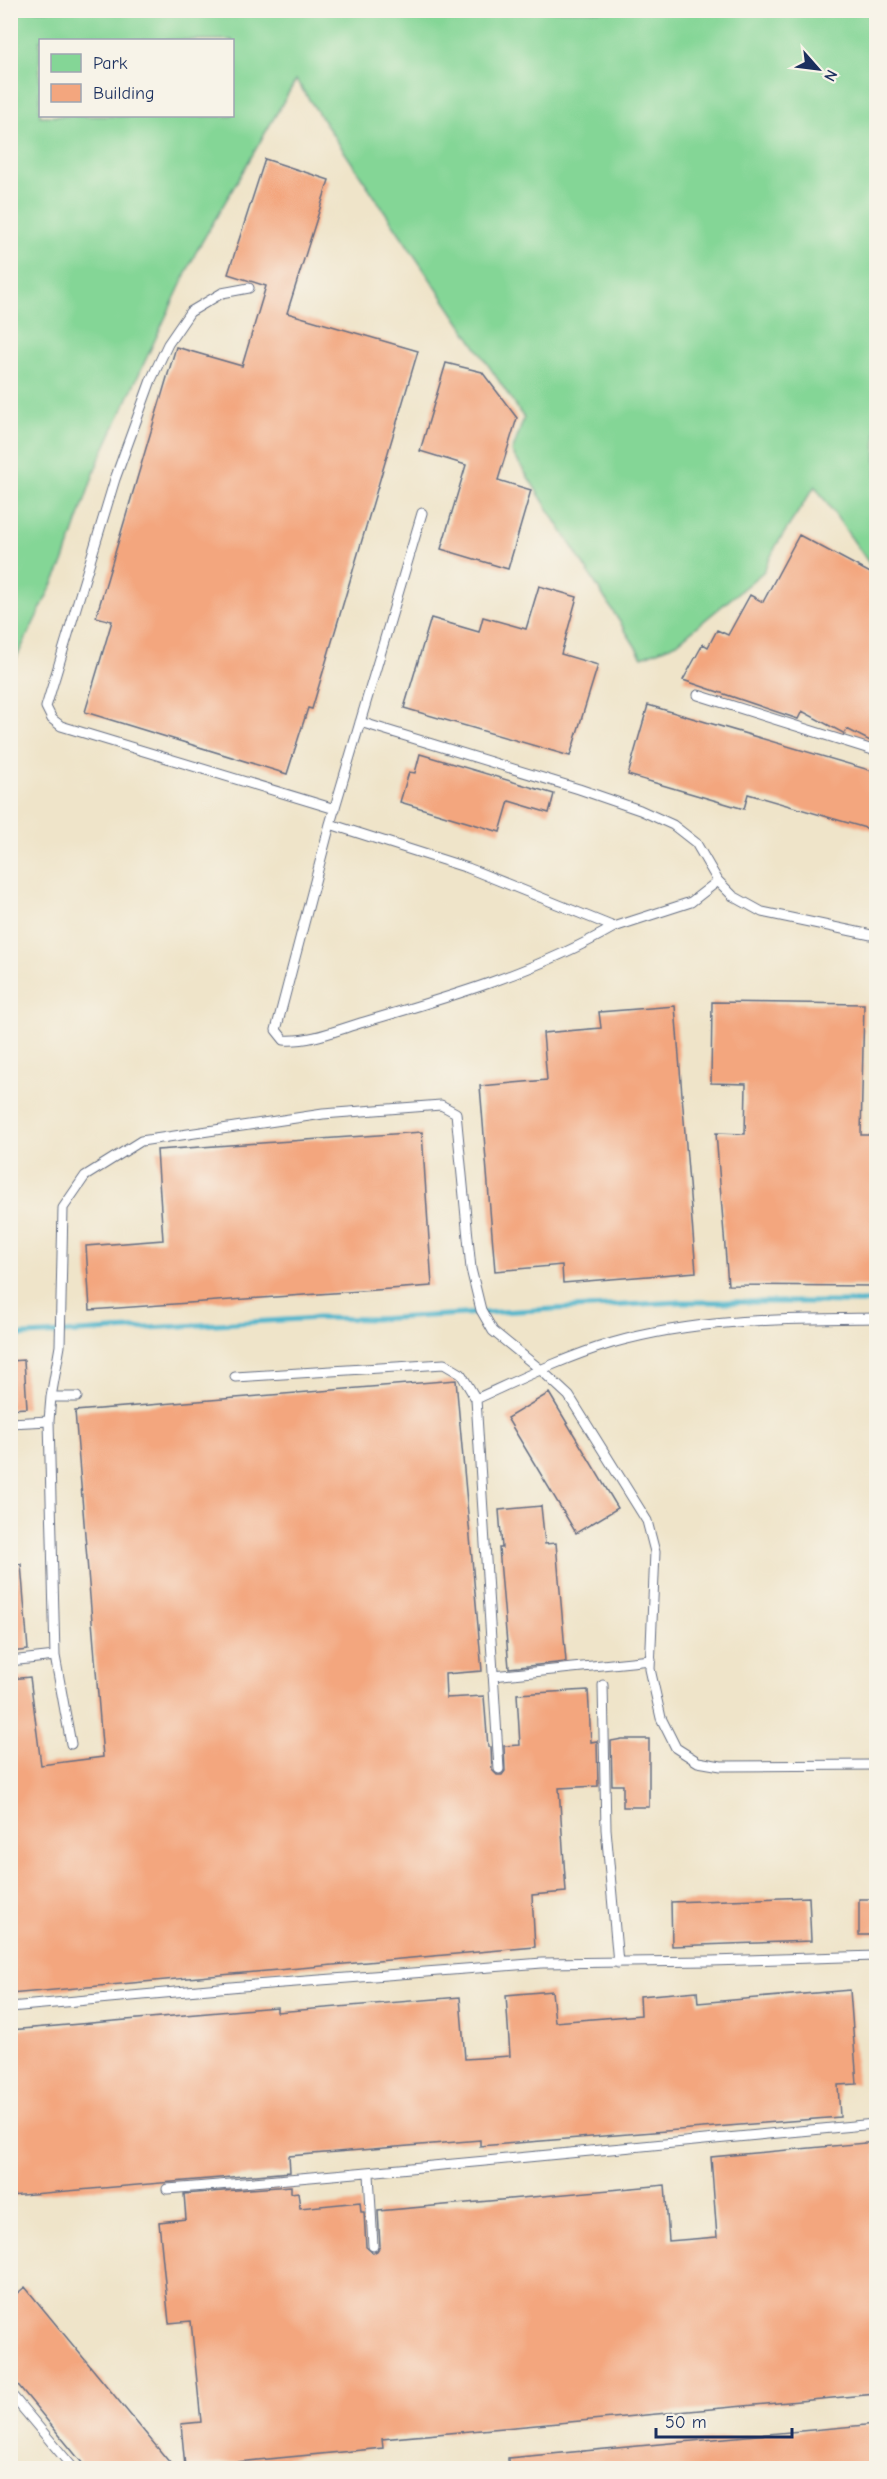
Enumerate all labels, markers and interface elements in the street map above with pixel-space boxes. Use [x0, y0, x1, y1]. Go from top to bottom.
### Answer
legend [39, 39, 234, 117]
north arrow [788, 39, 848, 99]
text: Park [93, 53, 128, 74]
text: N [820, 67, 841, 84]
text: Building [93, 83, 155, 104]
scale bar [656, 2401, 792, 2439]
text: 50 m [665, 2412, 707, 2433]

